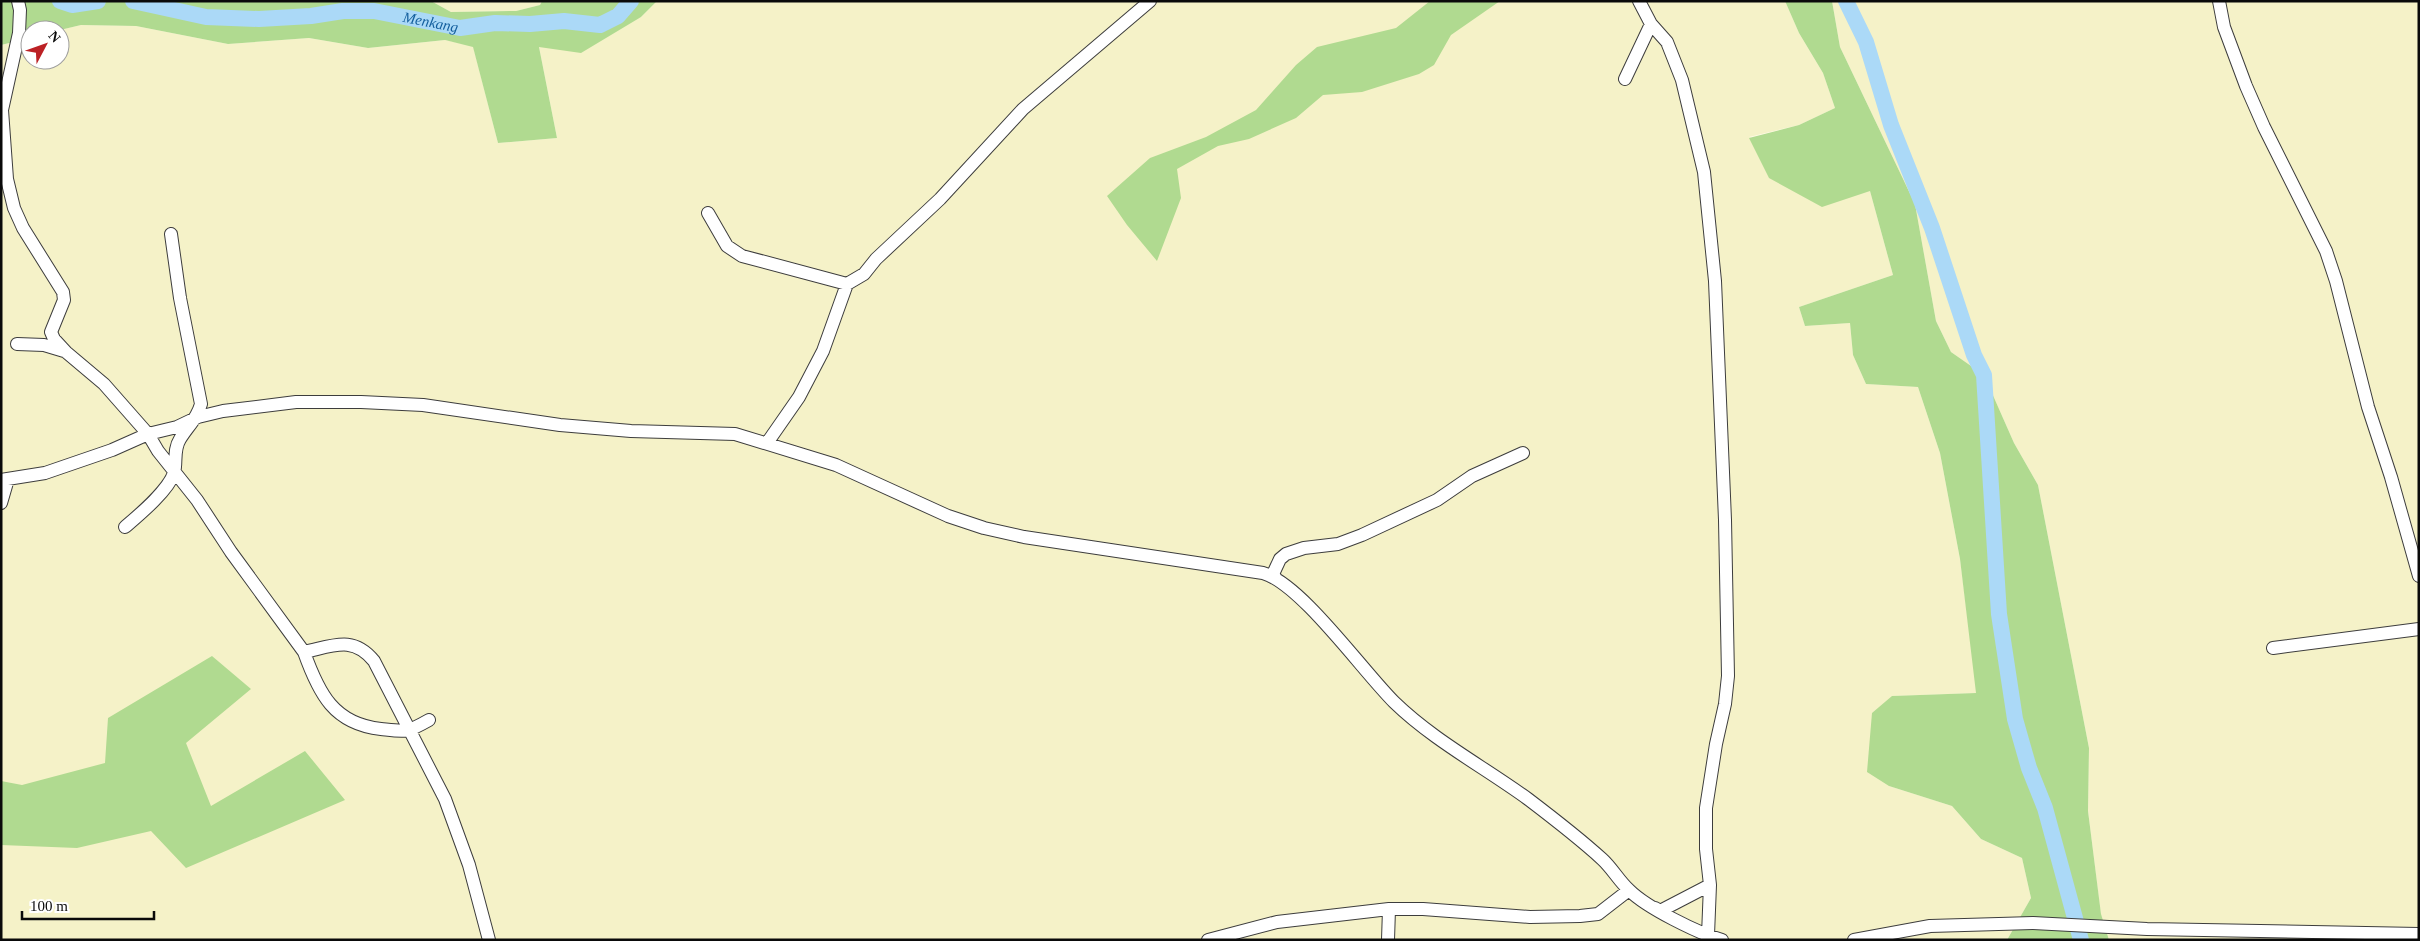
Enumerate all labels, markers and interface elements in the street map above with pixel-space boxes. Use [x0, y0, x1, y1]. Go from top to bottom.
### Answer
water label: Menkang [401, 9, 460, 36]
north arrow [20, 20, 70, 70]
text: N [45, 28, 63, 46]
scale bar [22, 888, 155, 920]
text: 100 m [30, 898, 68, 914]

